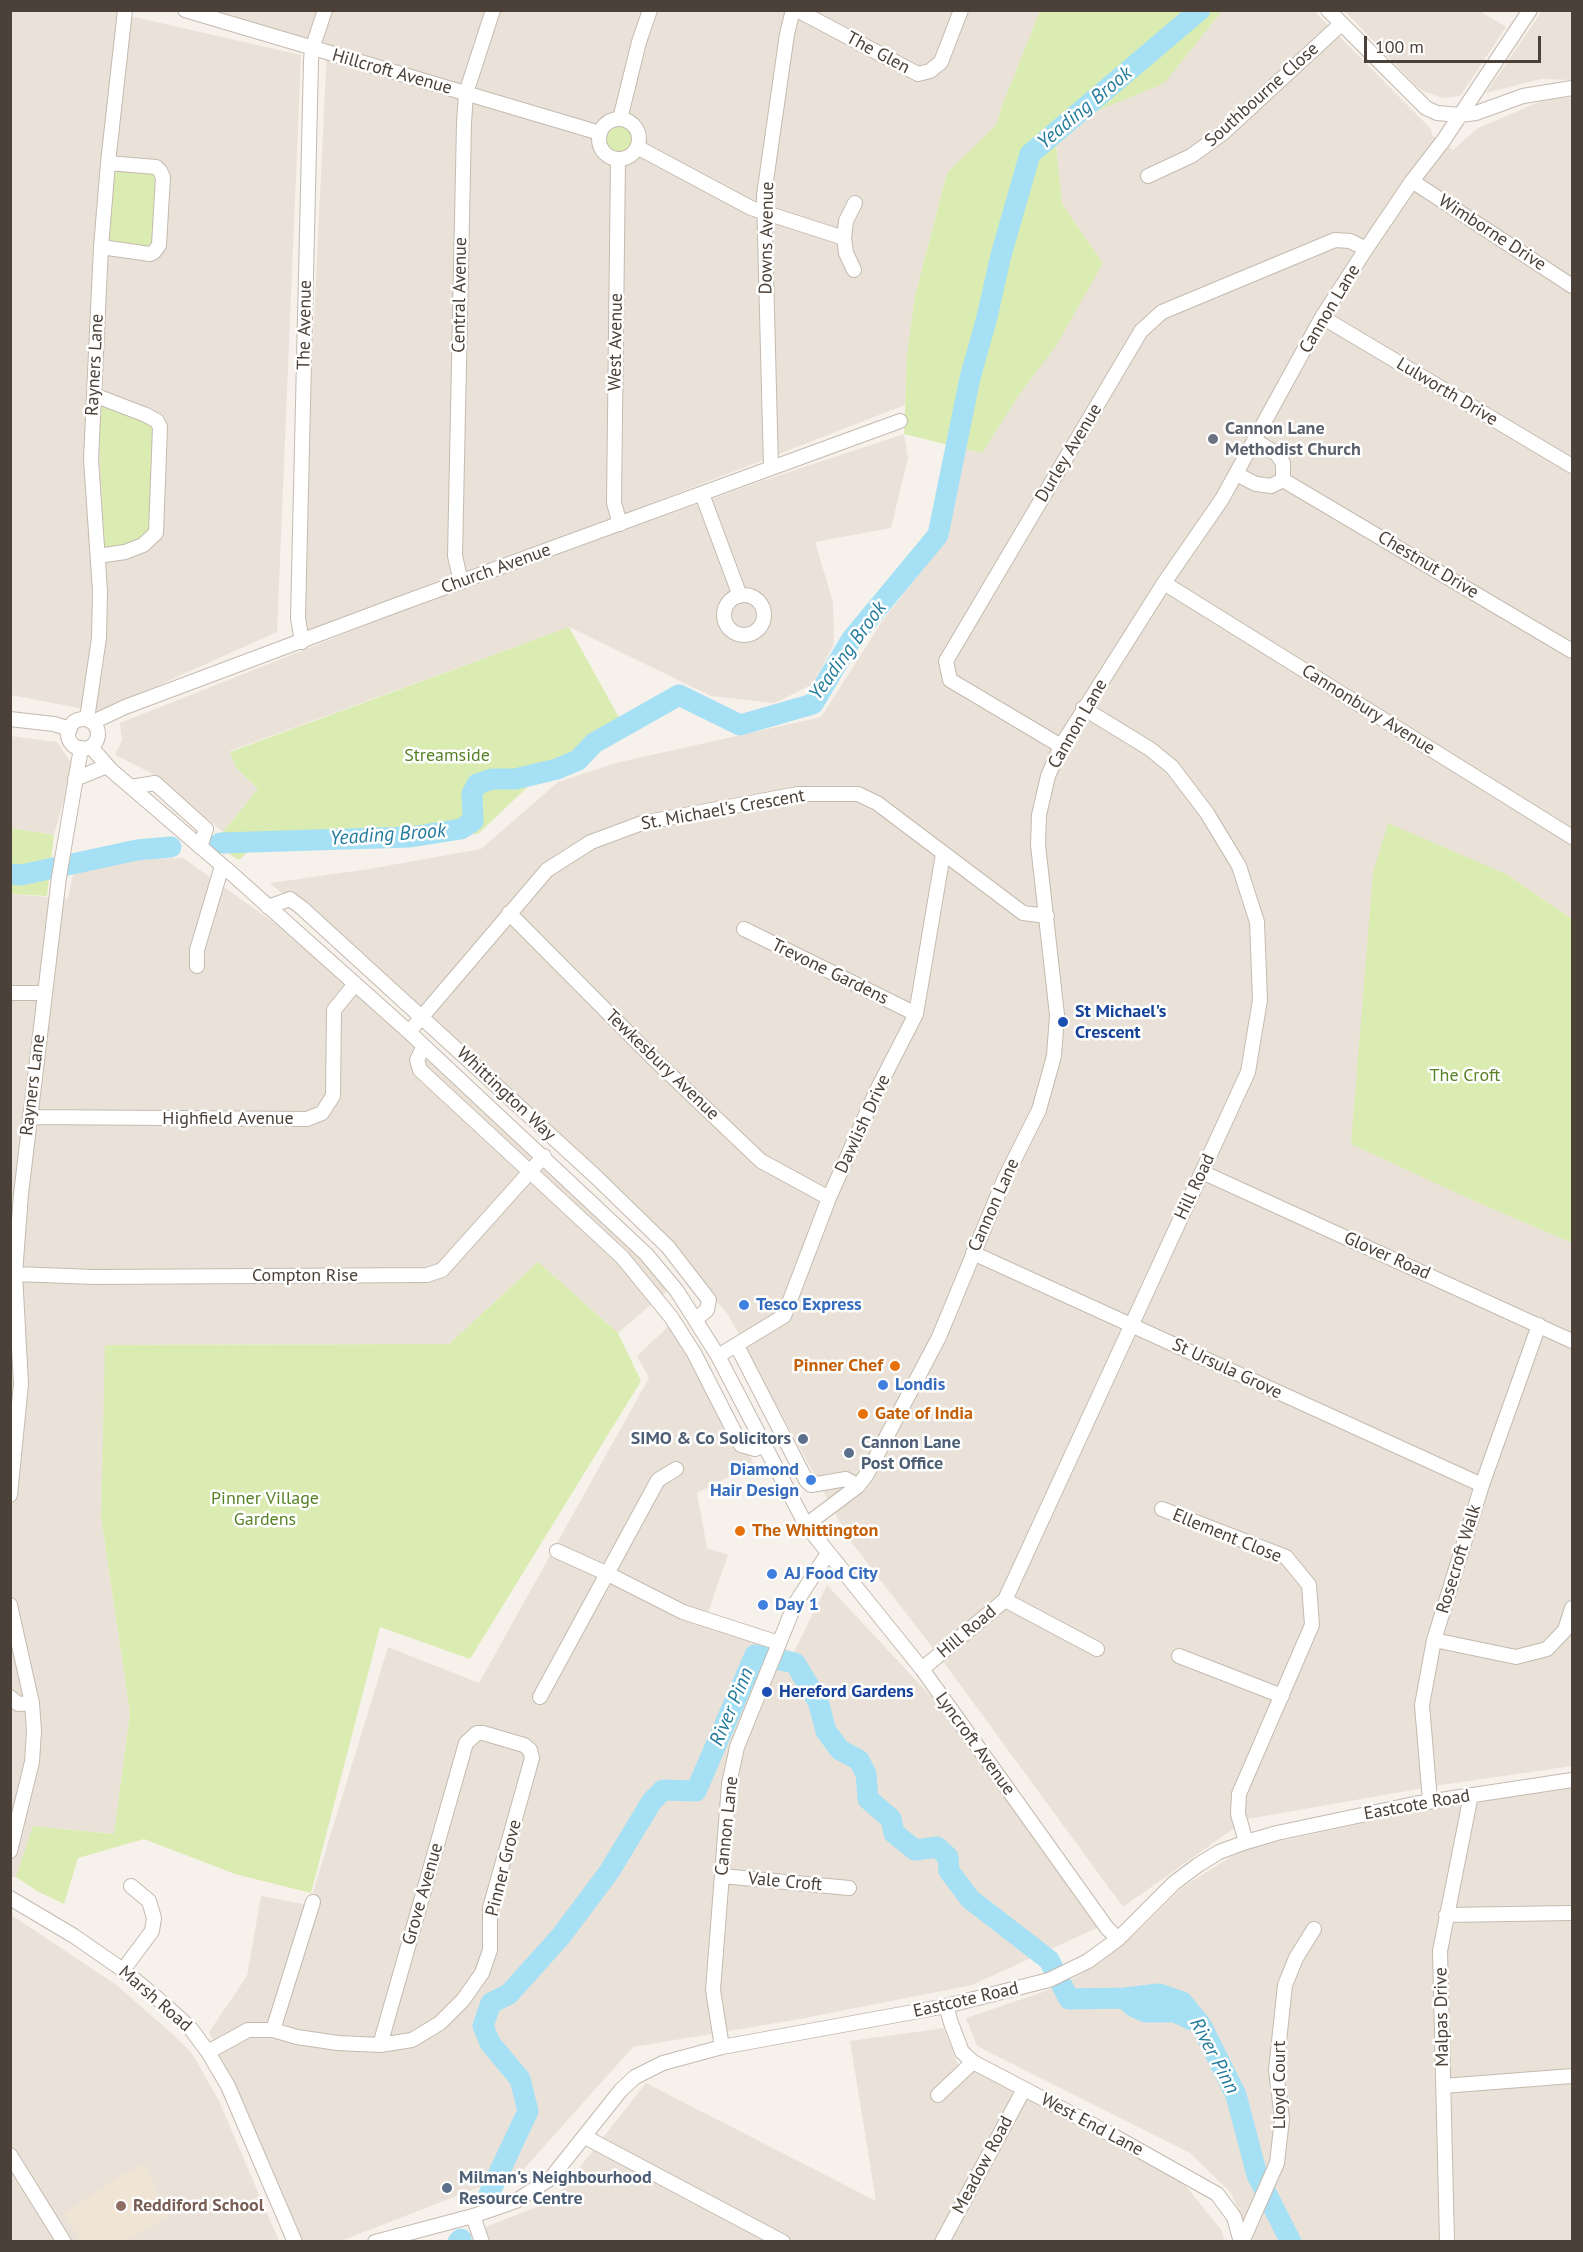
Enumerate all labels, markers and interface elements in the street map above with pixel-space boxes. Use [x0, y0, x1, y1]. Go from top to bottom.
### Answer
scale bar [1367, 24, 1544, 62]
street label: The Glen [842, 27, 914, 79]
text: 100 m [1375, 35, 1424, 58]
street label: Southbourne Close [1201, 38, 1323, 152]
street label: Hillcroft Avenue [330, 45, 454, 99]
water label: Yeading Brook [1033, 62, 1137, 154]
street label: Downs Avenue [755, 181, 779, 295]
street label: Wimborne Drive [1434, 190, 1550, 276]
street label: Central Avenue [448, 237, 472, 353]
street label: Cannon Lane [1295, 261, 1365, 357]
street label: The Avenue [293, 280, 317, 370]
street label: West Avenue [604, 293, 628, 391]
street label: Rayners Lane [82, 313, 108, 417]
street label: Lulworth Drive [1392, 353, 1502, 431]
street label: Durley Avenue [1031, 400, 1107, 506]
place label: Cannon Lane Methodist Church [1225, 418, 1361, 460]
marker: Cannon Lane Methodist Church [1206, 432, 1220, 446]
street label: Chestnut Drive [1374, 526, 1482, 604]
street label: Church Avenue [438, 539, 554, 599]
water label: Yeading Brook [804, 597, 892, 705]
street label: Cannonbury Avenue [1297, 660, 1439, 760]
street label: Cannon Lane [1044, 675, 1112, 773]
park label: Streamside [404, 745, 490, 767]
street label: St. Michael's Crescent [640, 785, 806, 835]
water label: Yeading Brook [329, 819, 447, 851]
street label: Trevone Gardens [768, 934, 892, 1010]
place label: St Michael's Crescent [1075, 1001, 1166, 1044]
street label: Tewkesbury Avenue [601, 1005, 723, 1125]
marker: St Michael's Crescent [1056, 1015, 1070, 1029]
street label: Rayners Lane [16, 1033, 50, 1137]
street label: Whittington Way [452, 1043, 560, 1145]
park label: The Croft [1430, 1065, 1500, 1087]
street label: Dawlish Drive [831, 1071, 895, 1177]
street label: Highfield Avenue [162, 1108, 294, 1130]
street label: Hill Road [1170, 1151, 1220, 1223]
street label: Cannon Lane [964, 1155, 1024, 1255]
street label: Glover Road [1340, 1227, 1434, 1285]
street label: Compton Rise [252, 1265, 358, 1287]
place label: Tesco Express [756, 1294, 862, 1316]
marker: Tesco Express [737, 1298, 751, 1312]
street label: St Ursula Grove [1169, 1334, 1285, 1404]
place label: Pinner Chef [793, 1355, 883, 1377]
marker: Pinner Chef [888, 1359, 902, 1373]
place label: Londis [895, 1374, 945, 1396]
marker: Londis [876, 1378, 890, 1392]
place label: Gate of India [875, 1403, 973, 1425]
marker: Gate of India [856, 1407, 870, 1421]
place label: SIMO & Co Solicitors [631, 1428, 791, 1450]
marker: SIMO & Co Solicitors [796, 1432, 810, 1446]
place label: Cannon Lane Post Office [861, 1432, 961, 1474]
marker: Cannon Lane Post Office [842, 1446, 856, 1460]
place label: Diamond Hair Design [710, 1459, 799, 1502]
marker: Diamond Hair Design [804, 1473, 818, 1487]
park label: Pinner Village Gardens [211, 1488, 319, 1530]
street label: Rosecroft Walk [1432, 1502, 1486, 1616]
street label: Ellement Close [1169, 1504, 1285, 1568]
place label: The Whittington [752, 1520, 878, 1542]
marker: The Whittington [733, 1524, 747, 1538]
place label: AJ Food City [784, 1563, 878, 1585]
marker: AJ Food City [765, 1567, 779, 1581]
place label: Day 1 [775, 1594, 819, 1616]
marker: Day 1 [756, 1598, 770, 1612]
street label: Hill Road [933, 1601, 1001, 1663]
water label: River Pinn [705, 1664, 759, 1750]
place label: Hereford Gardens [779, 1681, 914, 1703]
marker: Hereford Gardens [760, 1685, 774, 1699]
street label: Lyncroft Avenue [930, 1688, 1020, 1800]
street label: Cannon Lane [711, 1775, 743, 1877]
street label: Eastcote Road [1362, 1785, 1472, 1825]
street label: Pinner Grove [482, 1817, 526, 1919]
street label: Grove Avenue [398, 1840, 448, 1948]
street label: Vale Croft [747, 1868, 823, 1896]
street label: Marsh Road [114, 1961, 196, 2037]
street label: Malpas Drive [1430, 1967, 1454, 2067]
street label: Eastcote Road [911, 1977, 1021, 2023]
water label: River Pinn [1184, 2014, 1244, 2098]
street label: Lloyd Court [1269, 2041, 1291, 2129]
street label: West End Lane [1037, 2089, 1147, 2161]
street label: Meadow Road [948, 2112, 1018, 2218]
place label: Milman's Neighbourhood Resource Centre [459, 2167, 652, 2210]
marker: Milman's Neighbourhood Resource Centre [440, 2181, 454, 2195]
place label: Reddiford School [133, 2195, 264, 2217]
marker: Reddiford School [114, 2199, 128, 2213]

